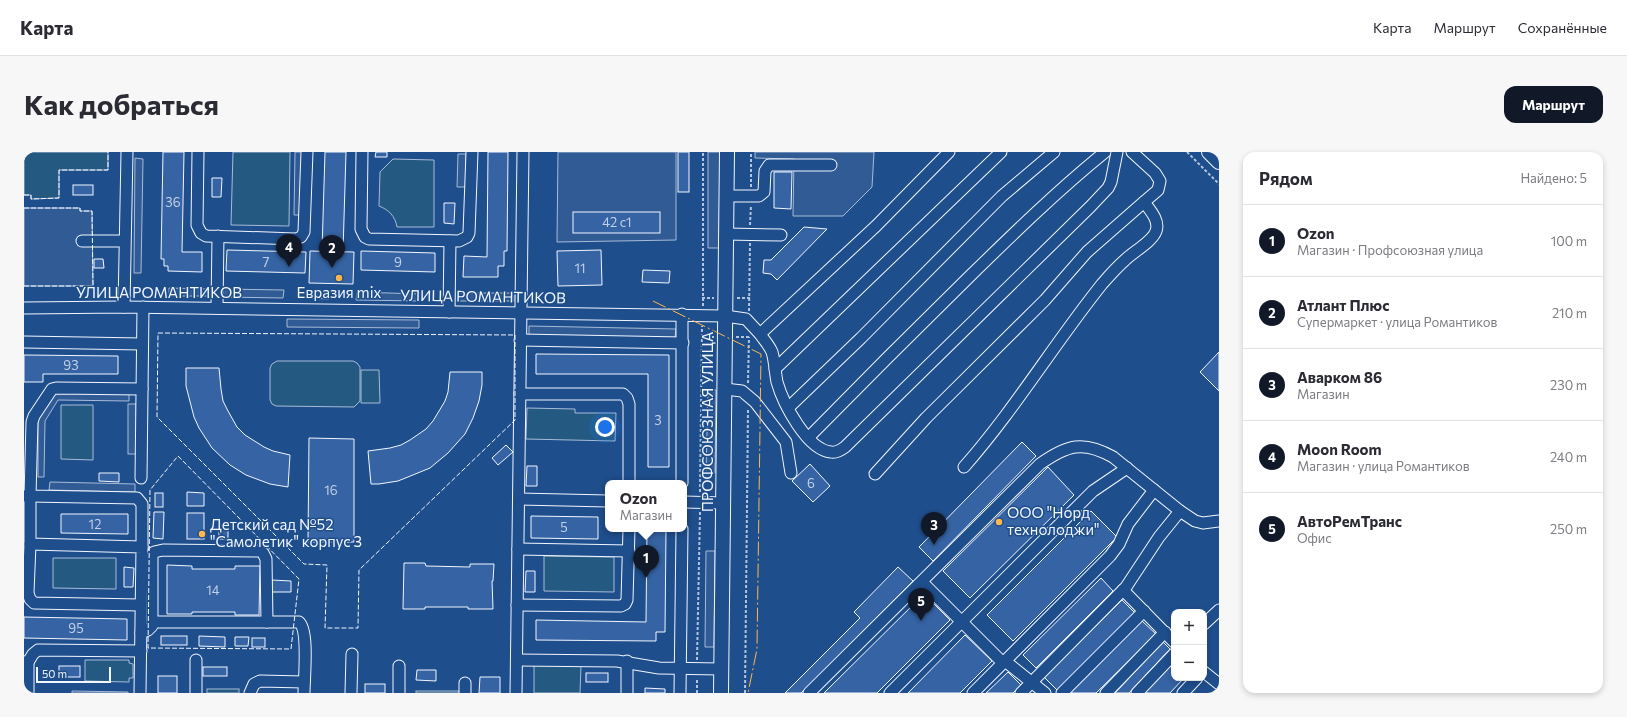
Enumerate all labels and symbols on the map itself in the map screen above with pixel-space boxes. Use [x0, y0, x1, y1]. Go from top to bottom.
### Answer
house number: 36 [165, 194, 181, 210]
house number: 42 с1 [602, 214, 632, 230]
pin: 4 [276, 234, 302, 267]
pin: 2 [319, 235, 345, 268]
house number: 7 [263, 254, 270, 270]
house number: 9 [394, 254, 402, 270]
house number: 11 [574, 260, 586, 276]
marker: Евразия mix [334, 273, 344, 283]
street label: УЛИЦА РОМАНТИКОВ [76, 283, 242, 301]
place label: Евразия mix [297, 283, 381, 301]
street label: УЛИЦА РОМАНТИКОВ [400, 286, 566, 306]
street label: ПРОФСОЮЗНАЯ УЛИЦА [698, 332, 716, 512]
house number: 93 [63, 357, 79, 373]
house number: 3 [654, 412, 662, 428]
your location [595, 417, 615, 437]
house number: 6 [807, 475, 815, 491]
house number: 16 [324, 482, 338, 498]
place label: ООО "Норд технолоджи" [1007, 503, 1100, 538]
pin: 3 [921, 512, 947, 545]
place label: Детский сад №52 "Самолетик" корпус 3 [210, 515, 362, 550]
house number: 12 [89, 516, 101, 532]
marker: ООО "Норд технолоджи" [994, 517, 1004, 527]
house number: 5 [560, 519, 568, 535]
marker: Детский сад №52 "Самолетик" корпус 3 [197, 529, 207, 539]
pin: 1 [633, 545, 659, 578]
house number: 14 [206, 582, 220, 598]
pin: 5 [908, 588, 934, 621]
house number: 95 [68, 620, 84, 636]
scale bar [36, 665, 111, 684]

